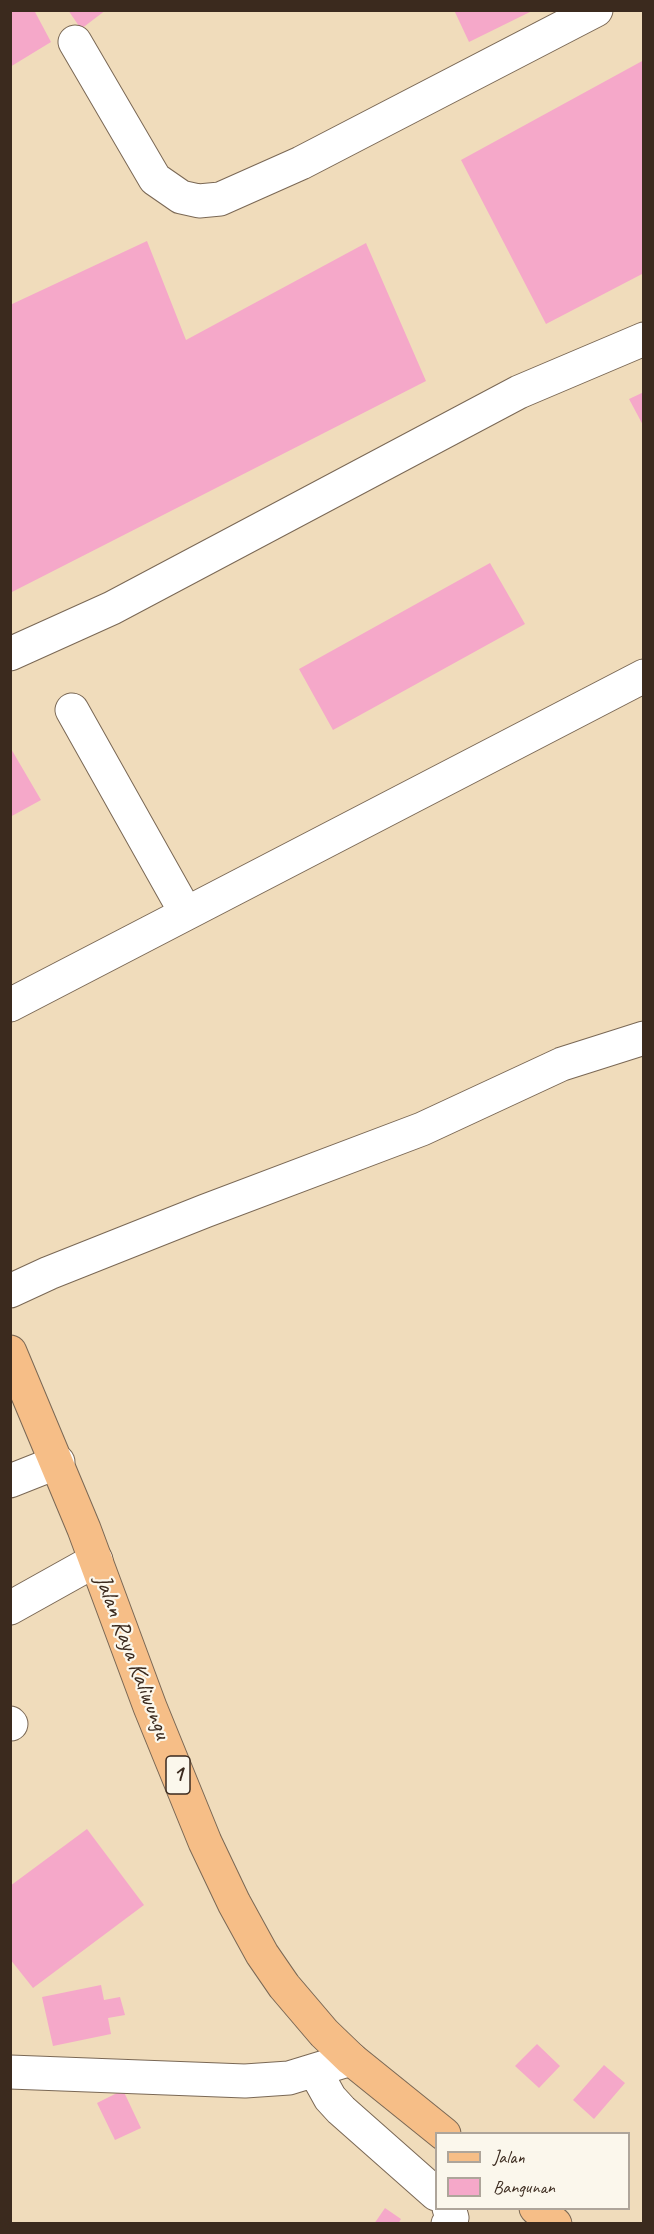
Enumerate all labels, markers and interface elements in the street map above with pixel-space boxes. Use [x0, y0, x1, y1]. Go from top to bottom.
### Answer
street label: Jalan Raya Kaliwungu [87, 1571, 177, 1743]
road number: 1 [166, 1756, 190, 1794]
legend [435, 2132, 630, 2210]
text: Jalan [493, 2146, 525, 2168]
text: Bangunan [493, 2176, 555, 2198]

